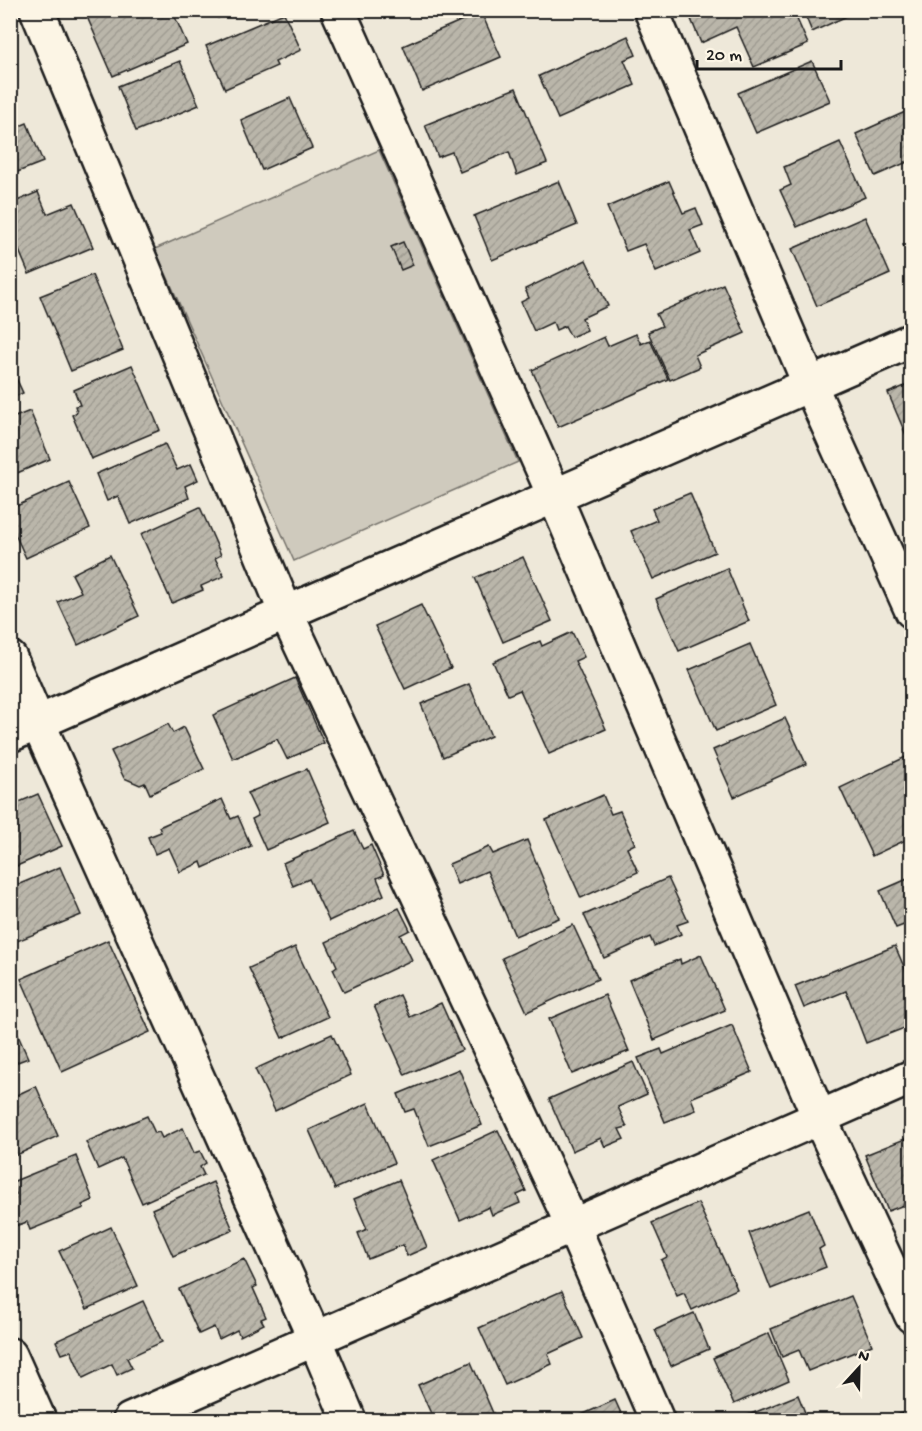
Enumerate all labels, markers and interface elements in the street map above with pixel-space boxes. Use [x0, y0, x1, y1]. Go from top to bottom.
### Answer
scale bar [697, 33, 841, 71]
text: 20 m [706, 46, 742, 67]
north arrow [829, 1338, 889, 1398]
text: N [855, 1347, 872, 1368]

